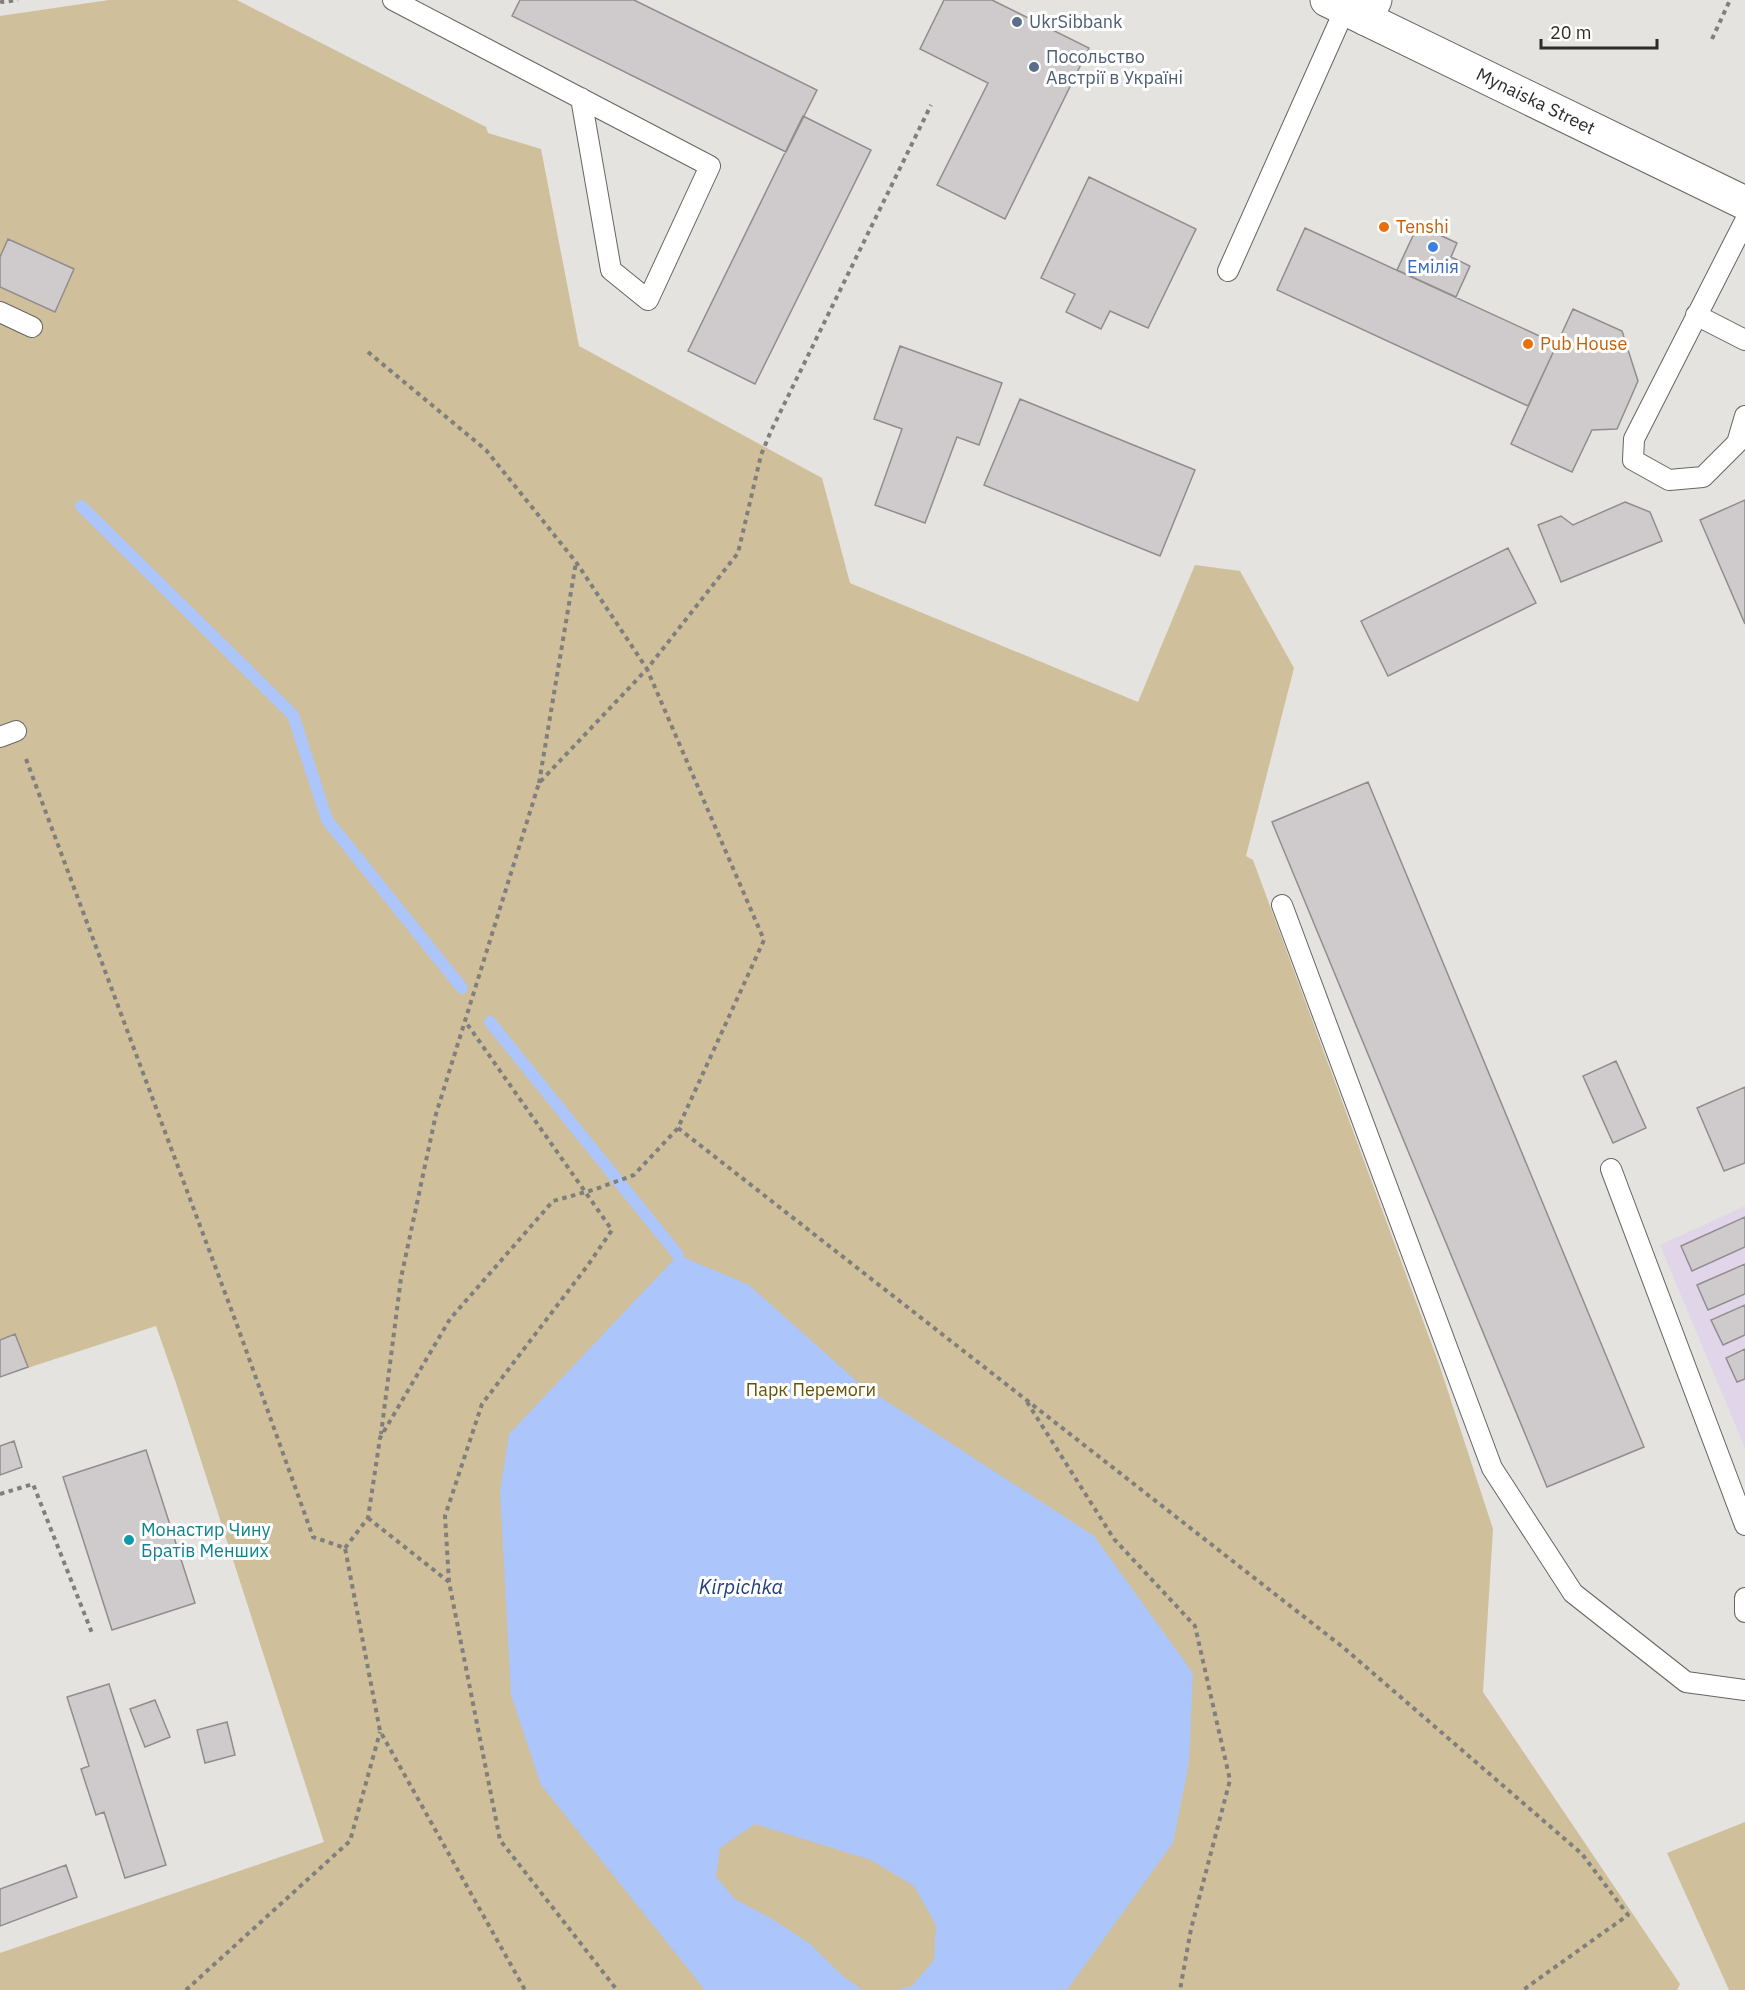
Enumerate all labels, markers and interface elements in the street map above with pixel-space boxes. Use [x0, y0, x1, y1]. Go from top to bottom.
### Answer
place label: UkrSibbank [1029, 10, 1123, 33]
scale bar [1541, 12, 1656, 50]
marker: UkrSibbank [1010, 15, 1024, 29]
text: 20 m [1550, 21, 1592, 44]
place label: Посольство Австрії в Україні [1046, 45, 1183, 89]
marker: Посольство Австрії в Україні [1027, 60, 1041, 74]
street label: Mynaiska Street [1473, 62, 1599, 140]
place label: Tenshi [1396, 215, 1449, 238]
marker: Tenshi [1377, 220, 1391, 234]
marker: Емілія [1426, 240, 1440, 254]
place label: Емілія [1407, 255, 1459, 278]
place label: Pub House [1540, 332, 1628, 355]
marker: Pub House [1521, 337, 1535, 351]
park label: Парк Перемоги [746, 1378, 876, 1401]
place label: Монастир Чину Братів Менших [141, 1518, 271, 1562]
marker: Монастир Чину Братів Менших [122, 1533, 136, 1547]
water label: Kirpichka [699, 1573, 783, 1600]

